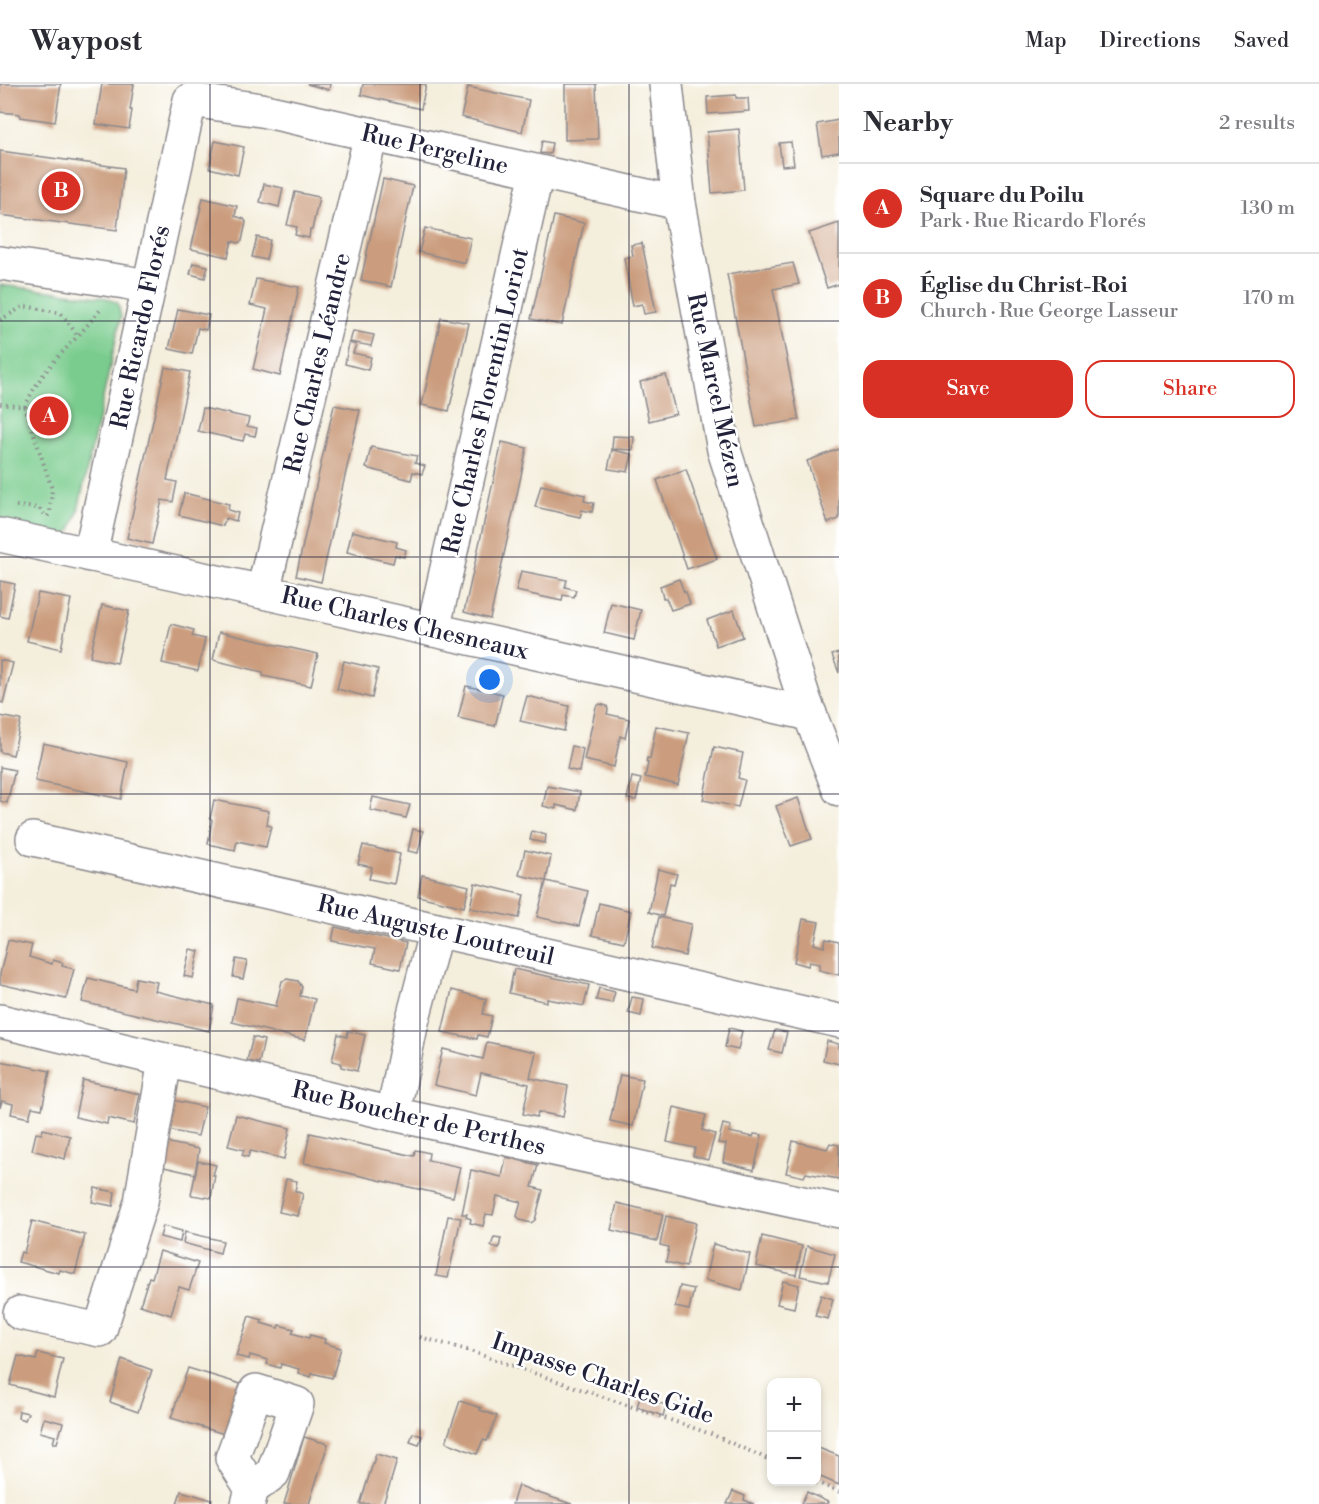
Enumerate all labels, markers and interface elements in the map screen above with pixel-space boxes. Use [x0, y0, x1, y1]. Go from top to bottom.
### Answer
text: Waypost [30, 24, 142, 59]
text: Map [1025, 28, 1067, 54]
text: Directions [1100, 28, 1201, 54]
text: Saved [1234, 28, 1289, 54]
text: Nearby [863, 107, 953, 139]
text: 2 results [1219, 111, 1295, 136]
street label: Rue Pergeline [358, 118, 511, 181]
pin: B [42, 168, 80, 214]
text: Square du Poilu [920, 182, 1084, 209]
text: A [875, 196, 890, 221]
text: 130 m [1240, 196, 1295, 221]
text: Park · Rue Ricardo Florés [920, 209, 1146, 234]
street label: Rue Ricardo Florés [105, 223, 177, 432]
street label: Rue Charles Florentin Loriot [436, 245, 536, 557]
street label: Rue Charles Léandre [278, 250, 358, 476]
text: Église du Christ-Roi [920, 272, 1128, 299]
text: B [875, 286, 890, 311]
text: 170 m [1243, 286, 1295, 311]
street label: Rue Marcel Mézen [680, 290, 750, 490]
text: Church · Rue George Lasseur [920, 299, 1178, 324]
button: Save [863, 360, 1073, 418]
button: Share [1085, 360, 1295, 418]
pin: A [29, 394, 68, 438]
street label: Rue Charles Chesneaux [278, 581, 532, 667]
your location [475, 665, 504, 694]
street label: Rue Auguste Loutreuil [314, 889, 557, 973]
street label: Rue Boucher de Perthes [289, 1075, 549, 1163]
street label: Impasse Charles Gide [488, 1327, 718, 1431]
map controls [767, 1378, 821, 1486]
button: + [767, 1378, 821, 1432]
button: − [767, 1432, 821, 1486]

